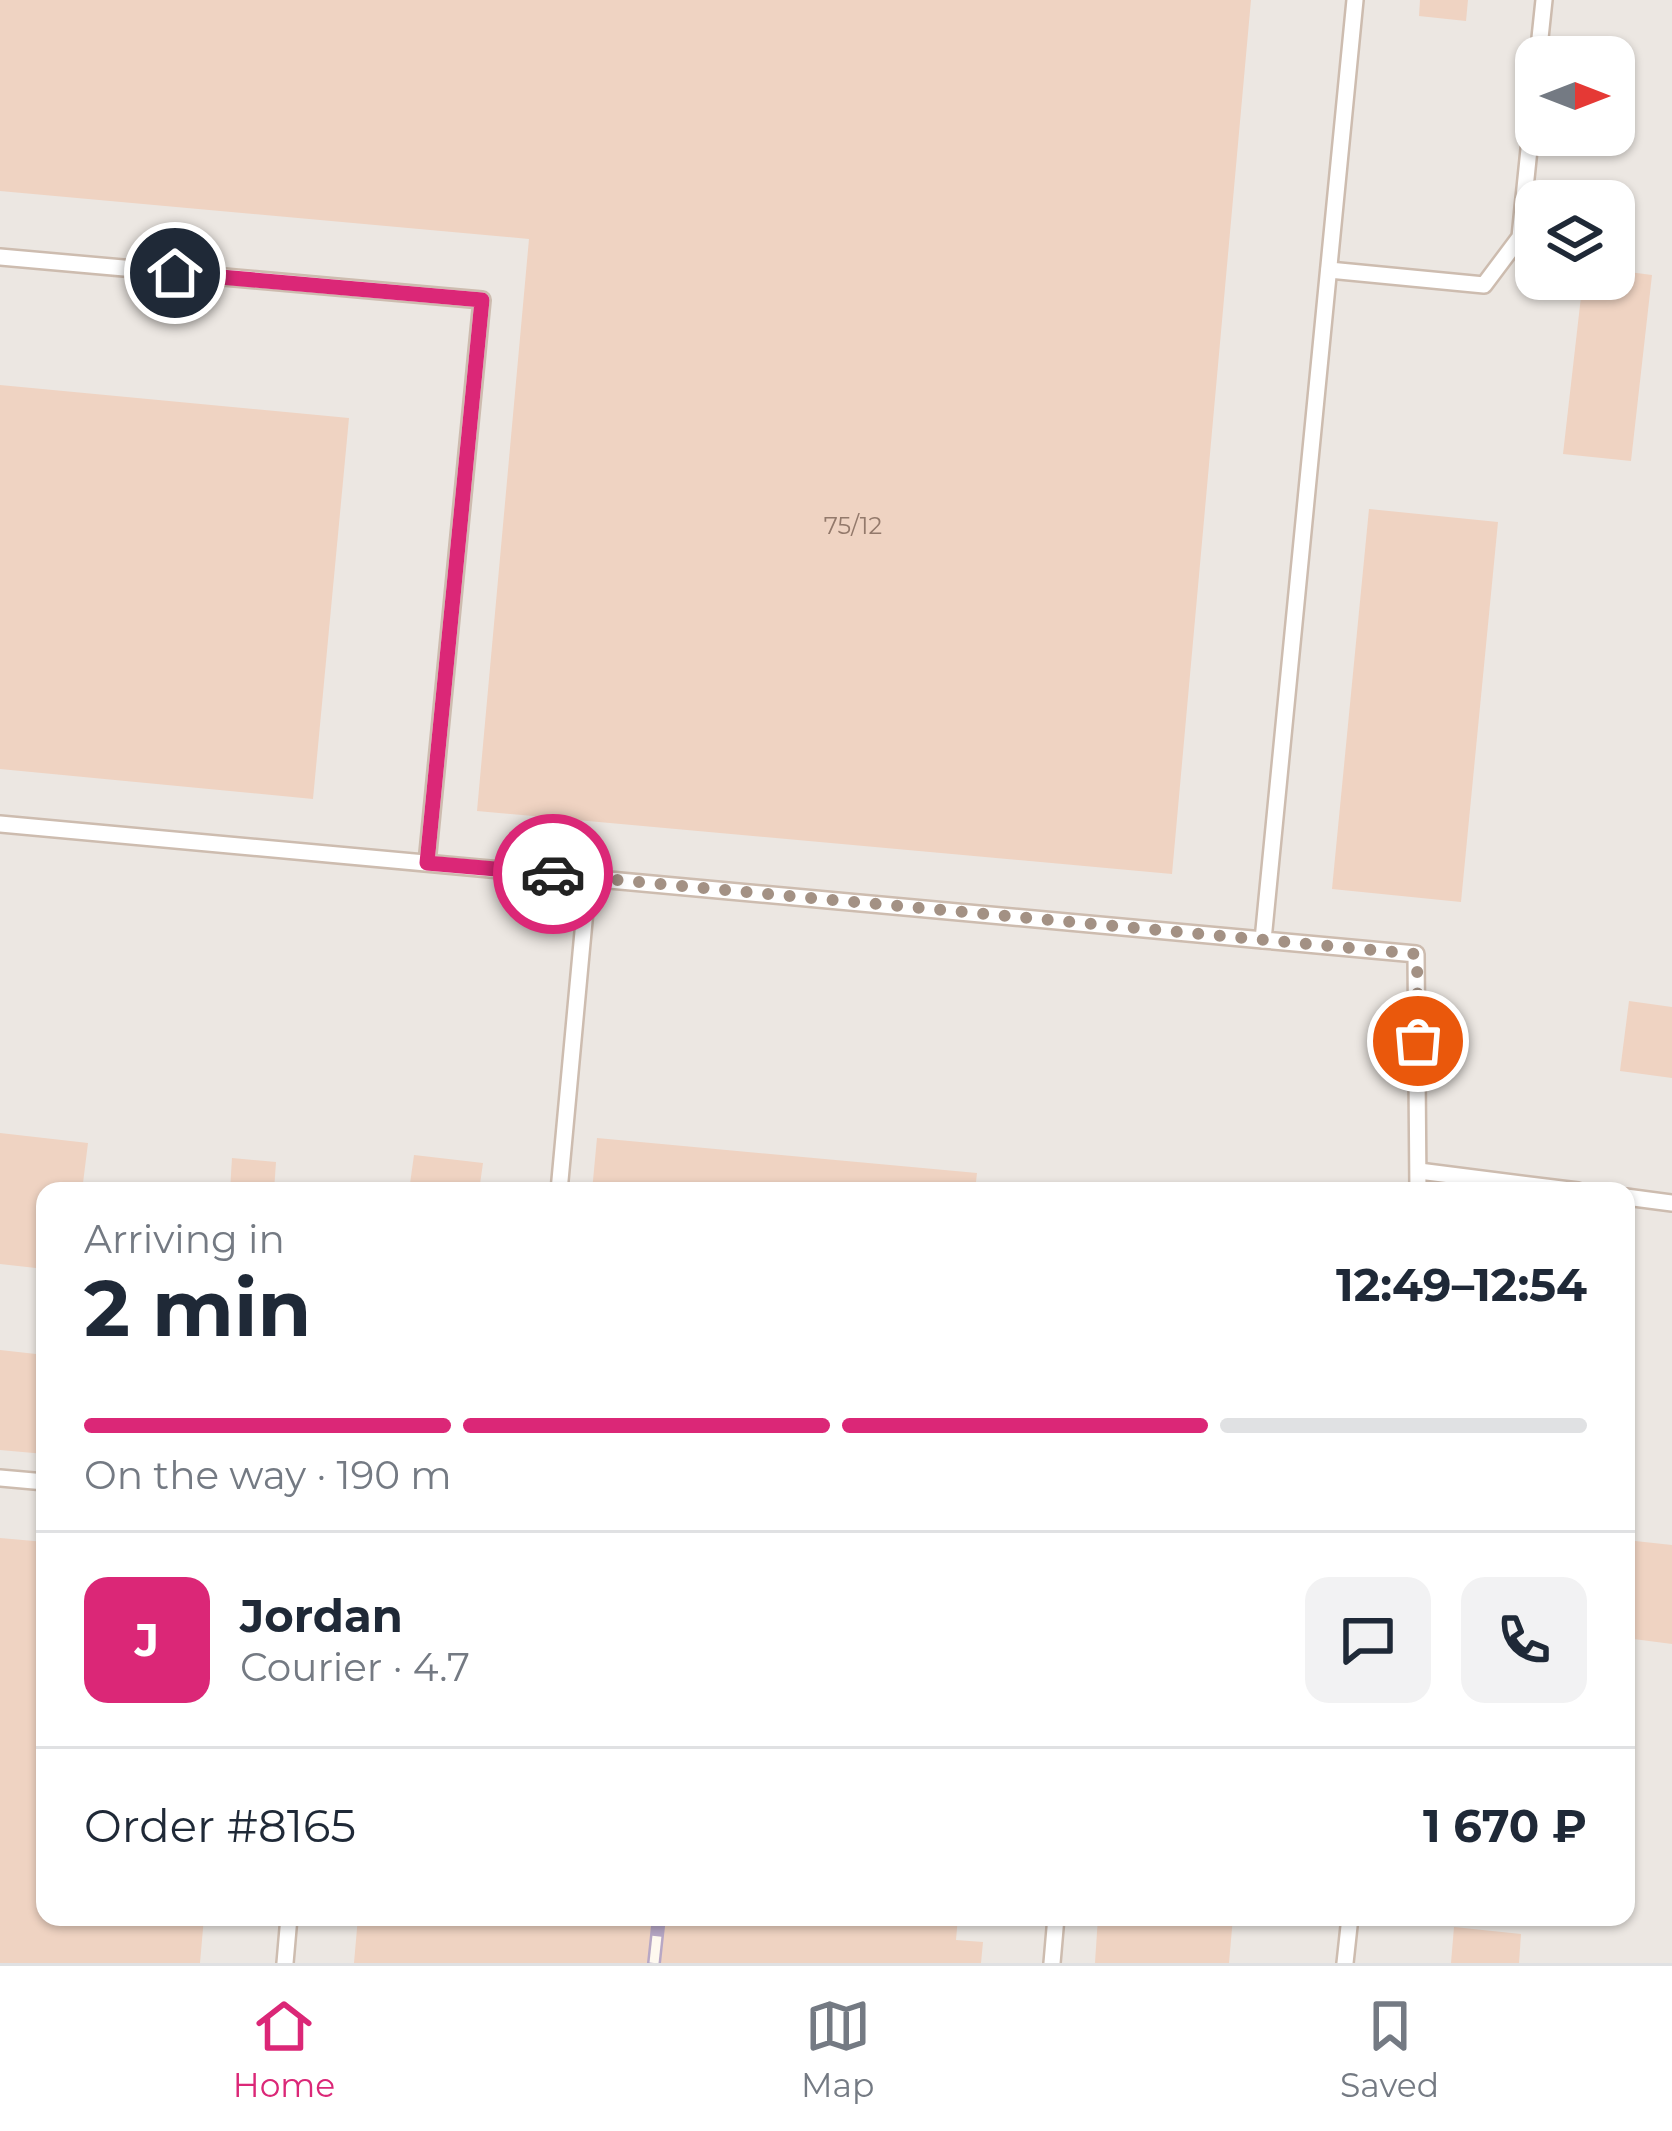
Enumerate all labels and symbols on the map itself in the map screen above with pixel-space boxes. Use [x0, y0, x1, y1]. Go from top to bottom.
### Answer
north arrow [1515, 36, 1635, 156]
pin [124, 222, 226, 324]
house number: 75/12 [824, 511, 882, 540]
courier [493, 814, 613, 934]
pin [1367, 990, 1469, 1092]

